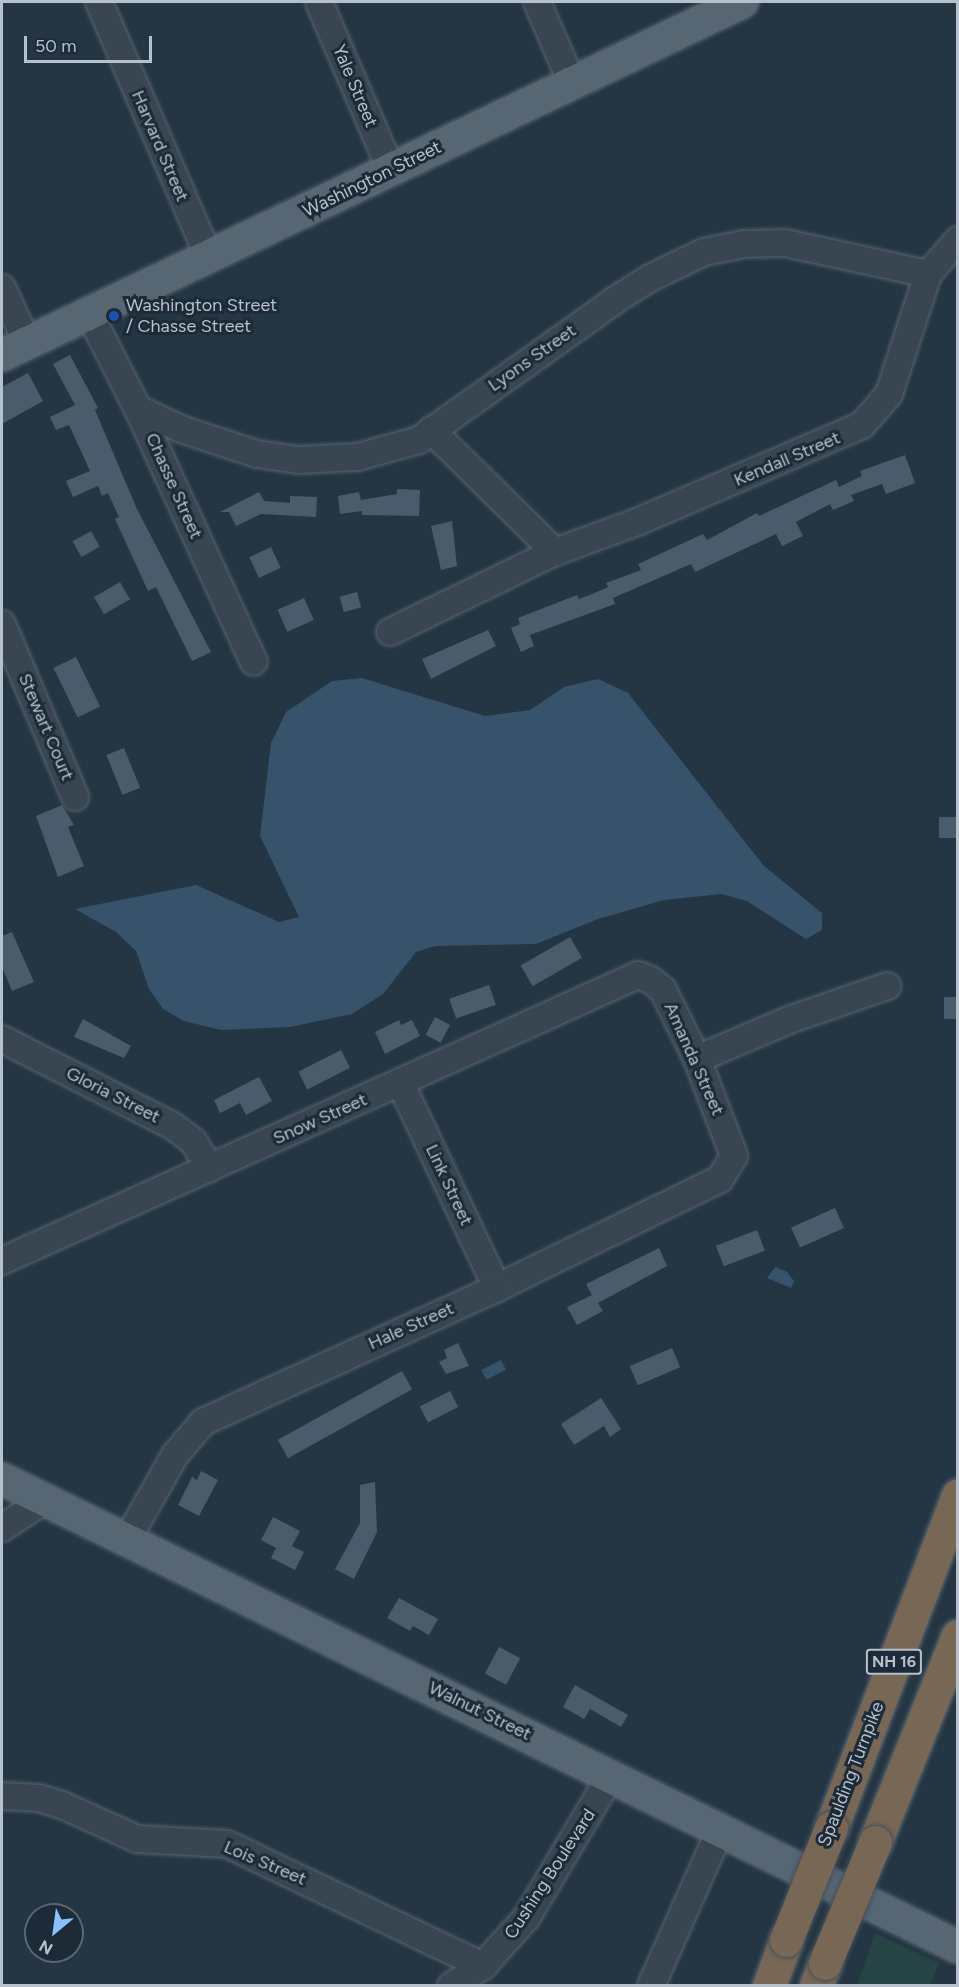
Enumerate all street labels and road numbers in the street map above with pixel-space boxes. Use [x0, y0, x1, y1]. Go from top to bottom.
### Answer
street label: Yale Street [328, 41, 382, 131]
street label: Harvard Street [127, 87, 193, 205]
street label: Washington Street [299, 136, 445, 222]
street label: Lyons Street [484, 320, 580, 396]
street label: Kendall Street [731, 427, 843, 491]
street label: Chasse Street [141, 430, 207, 542]
street label: Stewart Court [14, 670, 78, 784]
street label: Amanda Street [659, 999, 729, 1119]
street label: Gloria Street [62, 1062, 164, 1128]
street label: Snow Street [270, 1089, 370, 1149]
street label: Link Street [421, 1141, 477, 1229]
street label: Hale Street [365, 1298, 457, 1354]
road number: NH 16 [866, 1649, 922, 1675]
street label: Walnut Street [425, 1677, 535, 1745]
street label: Spaulding Turnpike [813, 1699, 889, 1849]
street label: Cushing Boulevard [500, 1805, 600, 1943]
street label: Lois Street [221, 1836, 309, 1890]

